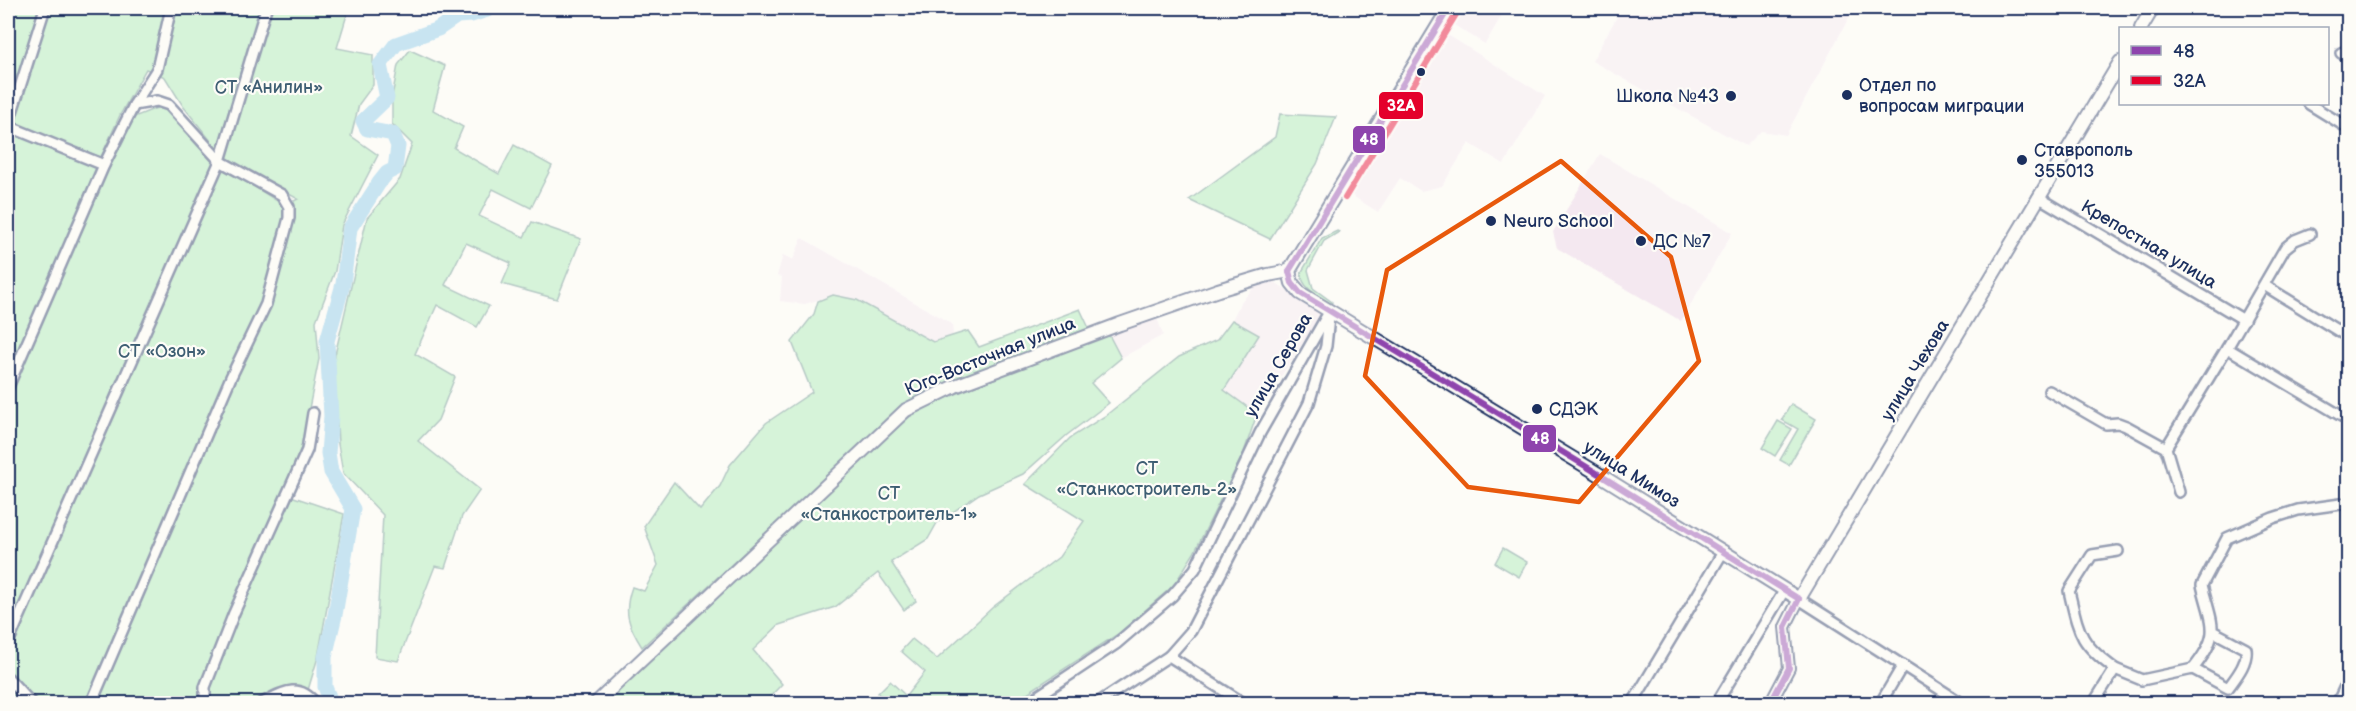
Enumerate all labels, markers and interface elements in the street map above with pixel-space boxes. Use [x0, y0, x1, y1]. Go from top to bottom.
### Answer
legend [2119, 27, 2329, 105]
text: 48 [2173, 41, 2194, 62]
unlabelled marker [1415, 66, 1427, 78]
text: 32A [2173, 71, 2206, 92]
place label: Отдел по вопросам миграции [1859, 75, 2024, 117]
park label: СТ «Анилин» [215, 77, 323, 98]
place label: Школа №43 [1616, 86, 1719, 107]
marker: Отдел по вопросам миграции [1840, 88, 1854, 102]
marker: Школа №43 [1724, 89, 1738, 103]
line badge: 32A [1378, 91, 1424, 120]
text: 32A [1387, 97, 1416, 116]
line badge: 48 [1352, 125, 1386, 154]
text: 48 [1359, 131, 1379, 150]
place label: Ставрополь 355013 [2034, 140, 2133, 182]
marker: Ставрополь 355013 [2015, 153, 2029, 167]
street label: Крепостная улица [2077, 196, 2221, 293]
place label: Neuro School [1503, 211, 1613, 232]
marker: Neuro School [1484, 214, 1498, 228]
place label: ДС №7 [1653, 231, 1711, 252]
marker: ДС №7 [1634, 234, 1648, 248]
street label: улица Серова [1240, 309, 1317, 421]
street label: Юго-Восточная улица [902, 312, 1079, 400]
street label: улица Чехова [1877, 316, 1954, 425]
park label: СТ «Озон» [118, 341, 206, 362]
place label: СДЭК [1549, 399, 1598, 420]
marker: СДЭК [1530, 402, 1544, 416]
line badge: 48 [1522, 424, 1557, 453]
text: 48 [1530, 430, 1550, 449]
street label: улица Мимоз [1580, 437, 1684, 513]
park label: СТ «Станкостроитель-2» [1057, 458, 1237, 500]
park label: СТ «Станкостроитель-1» [800, 483, 978, 525]

